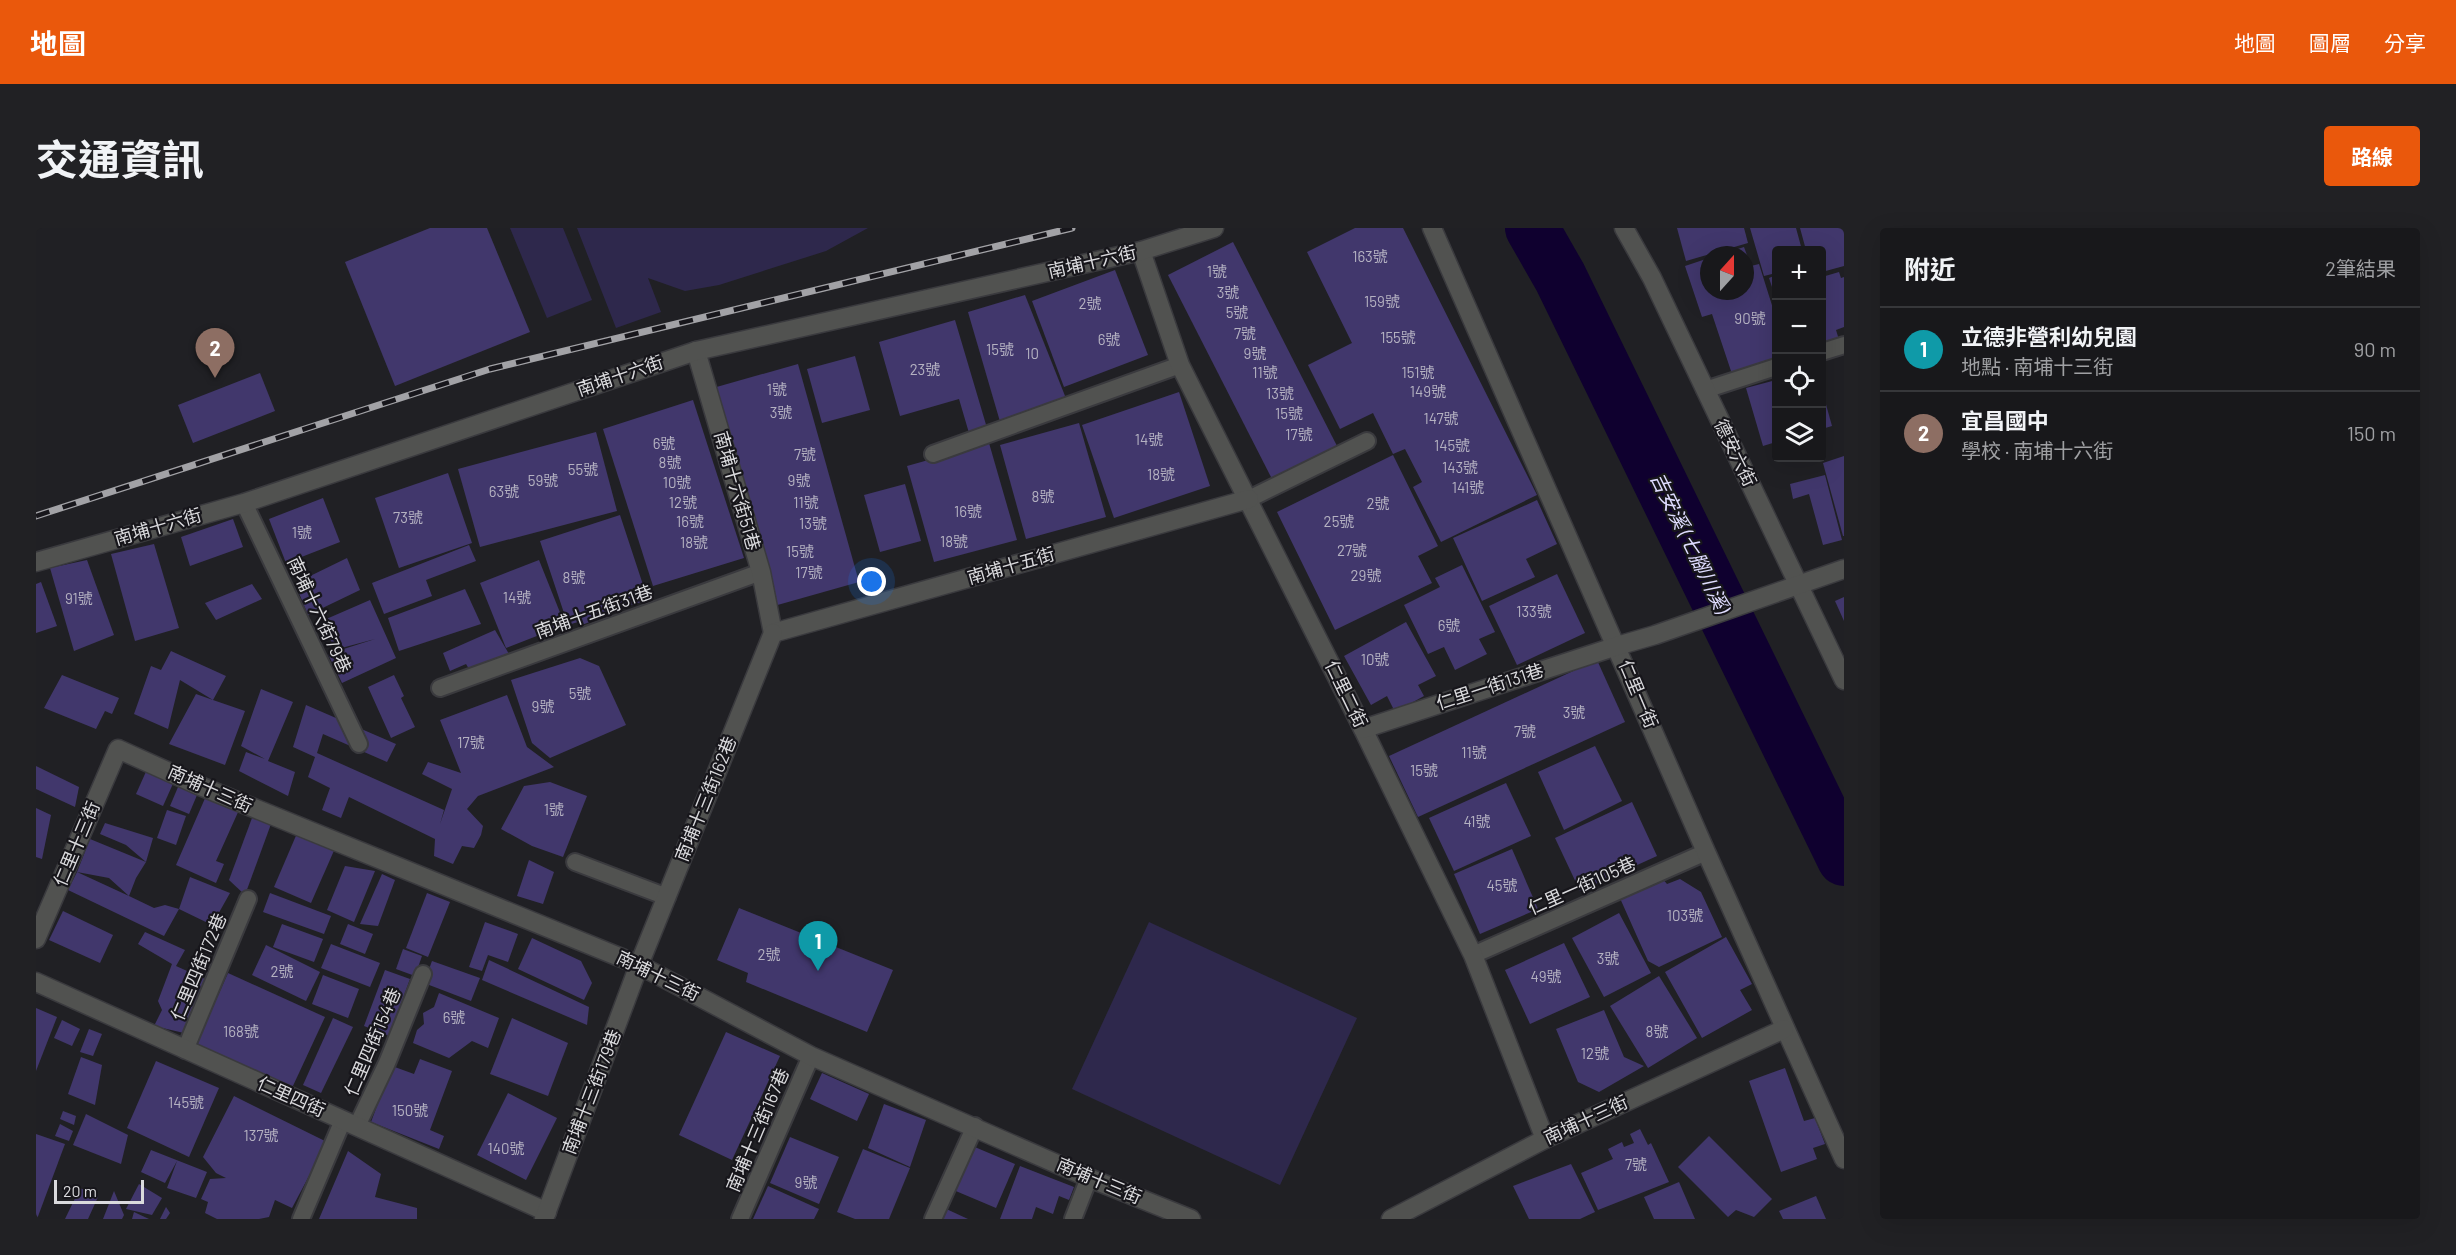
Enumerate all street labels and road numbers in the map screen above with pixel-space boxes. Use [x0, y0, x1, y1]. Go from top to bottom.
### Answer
street label: 南埔十六街 [1045, 240, 1138, 282]
street label: 南埔十六街 [574, 350, 666, 400]
street label: 德安六街 [1710, 415, 1762, 490]
street label: 南埔十六街51巷 [710, 429, 765, 553]
street label: 南埔十六街 [111, 503, 204, 549]
street label: 南埔十五街 [964, 542, 1057, 588]
street label: 南埔十六街79巷 [283, 553, 356, 676]
street label: 南埔十五街31巷 [532, 580, 655, 643]
street label: 仁里二街 [1321, 656, 1373, 731]
street label: 仁里一街 [1615, 656, 1663, 731]
street label: 仁里一街131巷 [1433, 658, 1546, 714]
street label: 南埔十三街162巷 [670, 733, 740, 865]
street label: 南埔十三街 [165, 760, 256, 816]
street label: 仁里十三街 [48, 798, 104, 889]
street label: 仁里一街105巷 [1524, 852, 1639, 919]
street label: 仁里四街172巷 [166, 910, 231, 1024]
street label: 南埔十三街 [613, 945, 704, 1005]
street label: 仁里四街154巷 [339, 984, 405, 1099]
street label: 南埔十三街179巷 [557, 1026, 625, 1157]
street label: 南埔十三街167巷 [721, 1065, 793, 1195]
street label: 仁里四街 [254, 1071, 329, 1121]
street label: 南埔十三街 [1540, 1090, 1631, 1148]
street label: 南埔十三街 [1054, 1152, 1145, 1208]

